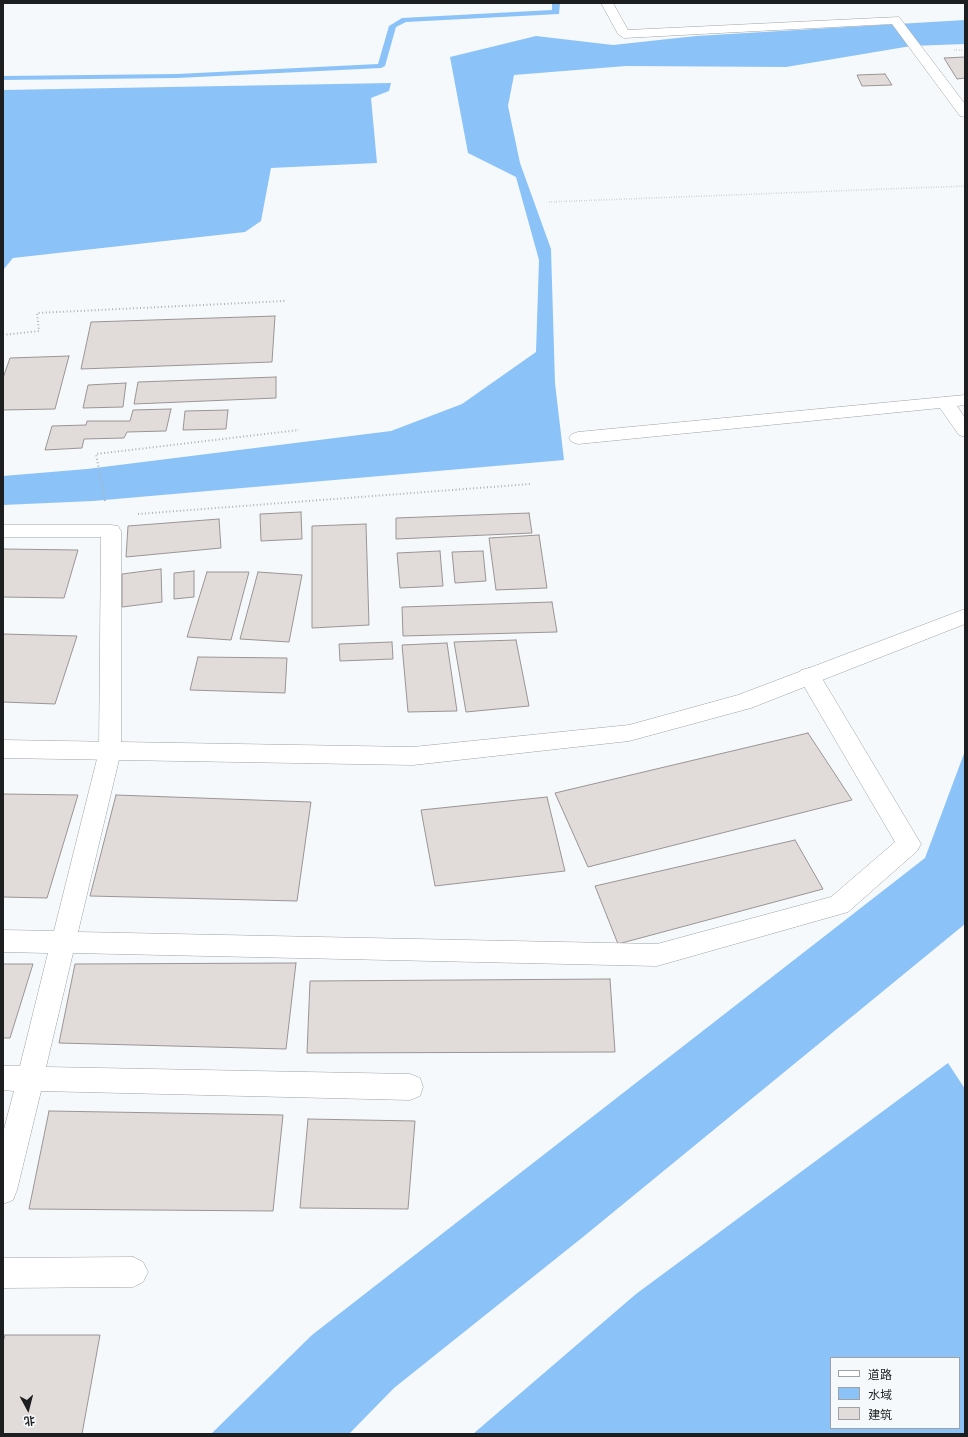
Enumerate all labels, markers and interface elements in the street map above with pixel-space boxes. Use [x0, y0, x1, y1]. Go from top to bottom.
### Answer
legend [830, 1357, 960, 1429]
text: 道路 [868, 1367, 892, 1382]
text: 水域 [868, 1387, 892, 1402]
north arrow [8, 1389, 48, 1429]
text: 建筑 [868, 1407, 892, 1422]
text: 北 [23, 1413, 36, 1429]

